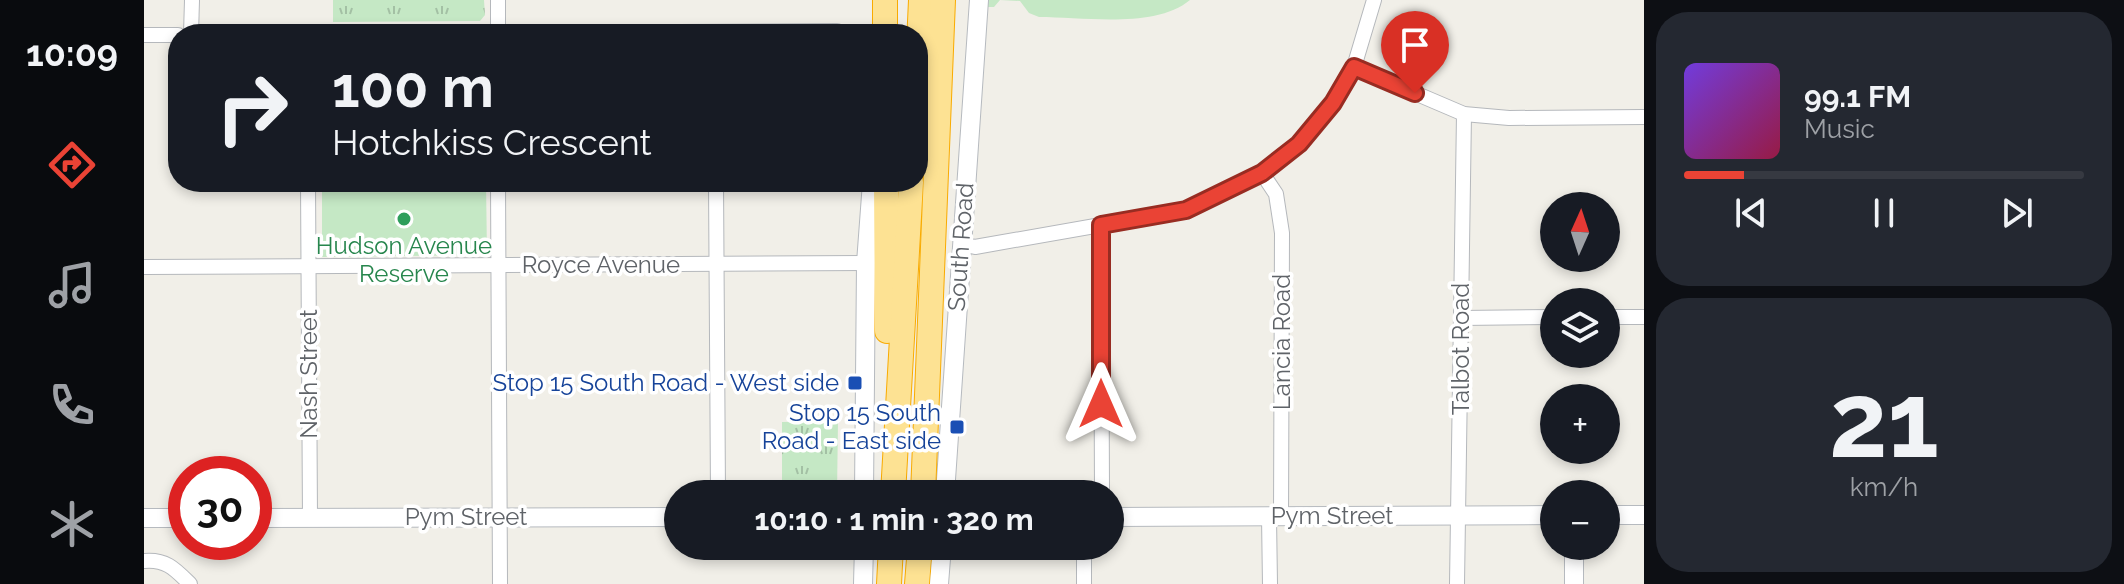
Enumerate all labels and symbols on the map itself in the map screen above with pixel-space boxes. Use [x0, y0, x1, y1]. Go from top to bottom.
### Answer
pin [1381, 11, 1449, 93]
street label: South Road [942, 182, 979, 312]
north arrow [1540, 192, 1620, 272]
marker: Hudson Avenue Reserve [395, 210, 413, 228]
place label: Hudson Avenue Reserve [316, 231, 492, 288]
street label: Royce Avenue [522, 250, 680, 279]
street label: Lancia Road [1267, 274, 1296, 410]
street label: Talbot Road [1446, 283, 1475, 415]
street label: Nash Street [294, 309, 323, 439]
position arrow [1059, 362, 1143, 446]
place label: Stop 15 South Road - West side [493, 368, 839, 397]
marker: Stop 15 South Road - West side [846, 374, 864, 392]
place label: Stop 15 South Road - East side [762, 398, 941, 455]
marker: Stop 15 South Road - East side [948, 418, 966, 436]
speed limit sign: 30 [168, 456, 272, 560]
street label: Pym Street [1271, 501, 1393, 530]
street label: Pym Street [405, 502, 527, 531]

